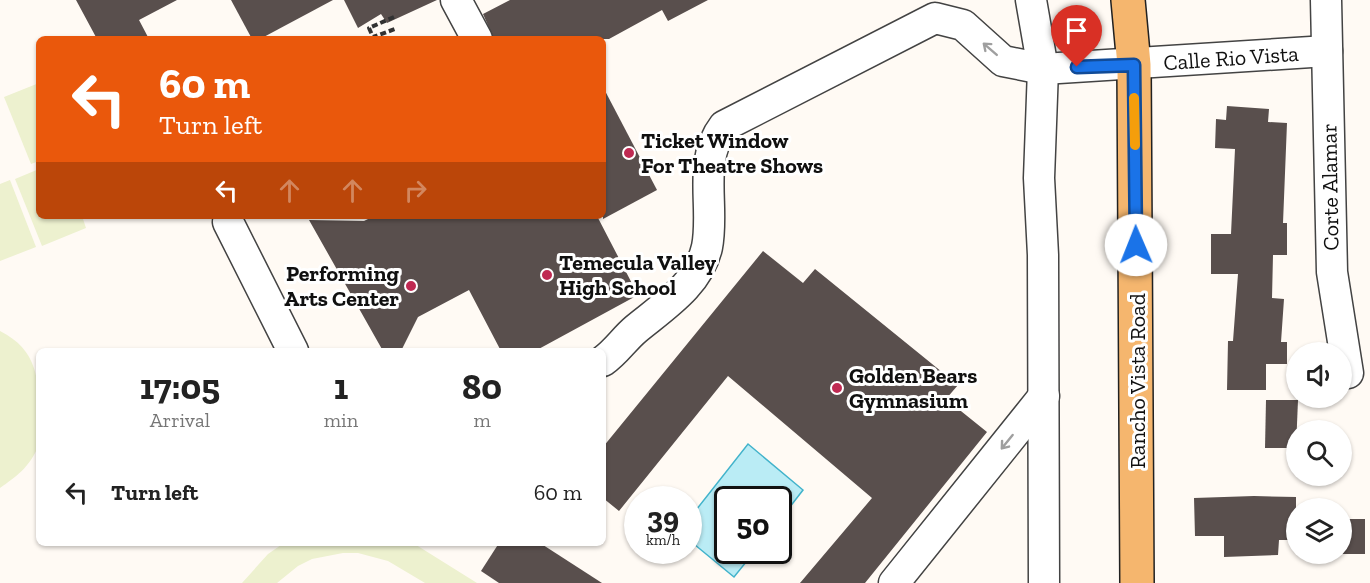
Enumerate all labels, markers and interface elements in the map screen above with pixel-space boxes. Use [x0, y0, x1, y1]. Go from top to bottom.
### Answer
pin [1051, 5, 1102, 67]
icon: arrive [1060, 14, 1093, 47]
street label: Calle Rio Vista [1162, 40, 1300, 76]
one-way arrow [983, 42, 998, 56]
text: 60 m [159, 58, 250, 109]
icon: left [60, 60, 138, 138]
text: Turn left [159, 109, 262, 141]
street label: Corte Alamar [1315, 123, 1345, 251]
place label: Ticket Window For Theatre Shows [641, 127, 823, 179]
marker: Ticket Window For Theatre Shows [622, 146, 636, 160]
icon: left [210, 174, 243, 207]
icon: ahead [273, 174, 306, 207]
icon: ahead [336, 174, 369, 207]
icon: right [399, 174, 432, 207]
position arrow [1104, 213, 1168, 277]
place label: Temecula Valley High School [559, 249, 716, 301]
place label: Performing Arts Center [284, 260, 399, 312]
marker: Temecula Valley High School [540, 268, 554, 282]
marker: Performing Arts Center [404, 279, 418, 293]
street label: Rancho Vista Road [1124, 293, 1151, 469]
map controls [1286, 342, 1352, 564]
button: sound [1286, 342, 1352, 408]
place label: Golden Bears Gymnasium [849, 362, 977, 414]
text: 17:05 [140, 365, 220, 408]
text: 1 [334, 365, 348, 408]
text: 80 [462, 365, 502, 408]
marker: Golden Bears Gymnasium [830, 381, 844, 395]
text: Arrival [150, 408, 210, 432]
text: min [324, 408, 358, 432]
text: m [473, 408, 491, 432]
button: search [1286, 420, 1352, 486]
one-way arrow [1001, 433, 1014, 449]
icon: left [60, 476, 93, 509]
text: Turn left [111, 479, 198, 506]
text: 60 m [534, 479, 582, 506]
speed limit sign: 50 [714, 486, 792, 564]
button: layers [1286, 498, 1352, 564]
text: 39 [647, 500, 679, 536]
text: km/h [646, 531, 680, 549]

